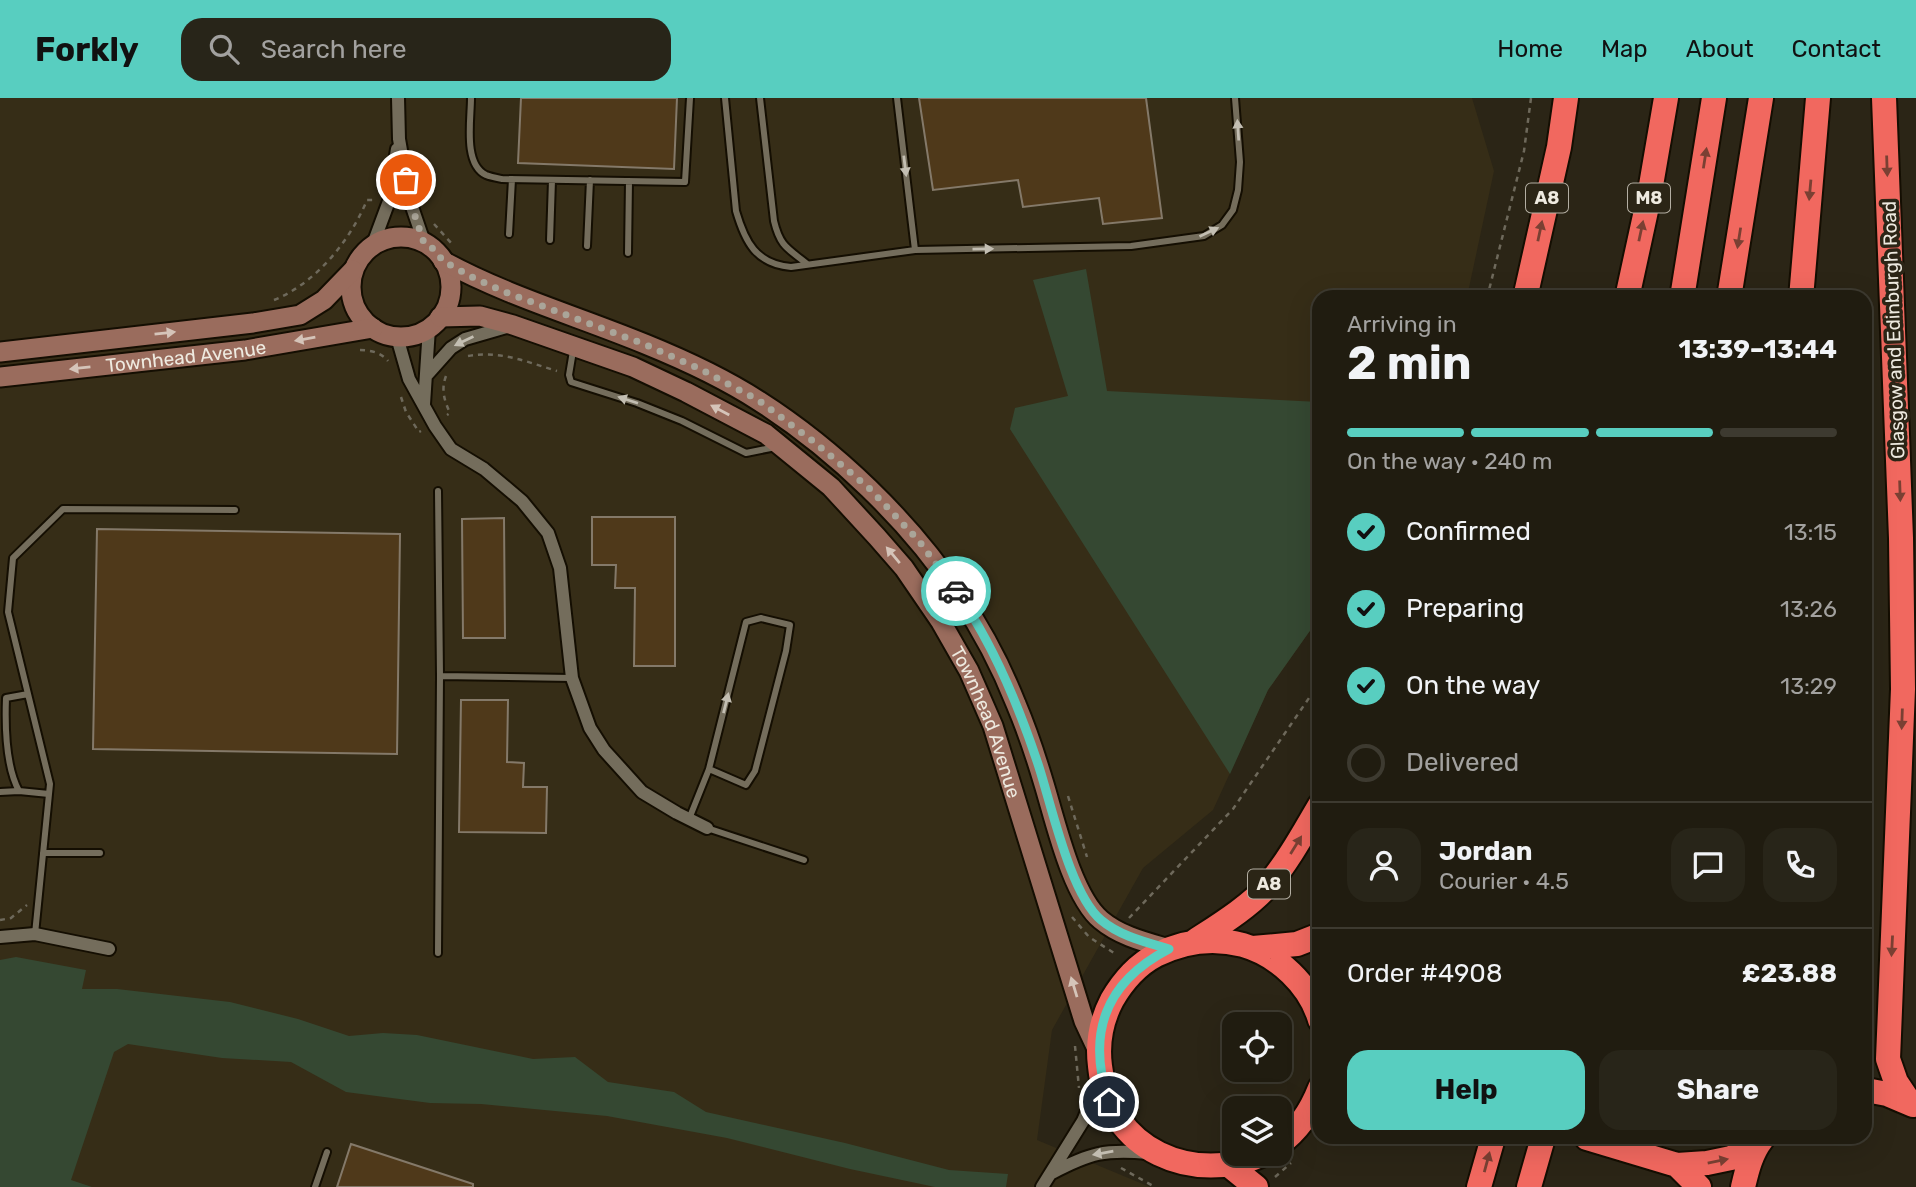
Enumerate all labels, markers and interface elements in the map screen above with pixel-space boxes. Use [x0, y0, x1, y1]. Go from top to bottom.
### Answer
search box [181, 18, 671, 81]
text: Forkly [35, 30, 139, 69]
icon: search [205, 30, 243, 68]
text: Search here [261, 34, 407, 65]
text: Home [1497, 35, 1563, 63]
text: Map [1601, 35, 1648, 63]
text: About [1686, 35, 1754, 63]
text: Contact [1792, 35, 1881, 63]
one-way arrow [1232, 119, 1243, 141]
one-way arrow [1700, 146, 1711, 168]
pin [376, 150, 436, 210]
one-way arrow [900, 155, 911, 177]
one-way arrow [1881, 155, 1892, 177]
icon: bag [387, 161, 425, 199]
one-way arrow [1804, 180, 1815, 202]
road number: A8 [1526, 184, 1568, 212]
road number: M8 [1628, 184, 1670, 212]
street label: Glasgow and Edinburgh Road [1877, 200, 1910, 459]
one-way arrow [1535, 220, 1546, 242]
one-way arrow [1636, 220, 1647, 242]
one-way arrow [1199, 226, 1219, 238]
one-way arrow [1733, 227, 1744, 249]
one-way arrow [972, 243, 994, 255]
text: Arriving in [1347, 310, 1457, 338]
one-way arrow [154, 328, 176, 339]
one-way arrow [294, 334, 316, 345]
text: 13:39–13:44 [1679, 334, 1837, 365]
one-way arrow [454, 335, 474, 347]
street label: Townhead Avenue [104, 336, 268, 377]
text: 2 min [1347, 336, 1472, 391]
one-way arrow [69, 363, 91, 374]
one-way arrow [617, 394, 638, 405]
one-way arrow [710, 404, 730, 416]
text: On the way · 240 m [1347, 447, 1552, 475]
one-way arrow [1894, 481, 1905, 503]
icon: check [1347, 513, 1385, 551]
text: Confirmed [1406, 516, 1531, 547]
text: 13:15 [1784, 518, 1837, 546]
one-way arrow [886, 547, 901, 564]
courier [921, 556, 991, 626]
icon: car [937, 572, 975, 610]
icon: check [1347, 590, 1385, 628]
text: Preparing [1406, 593, 1524, 624]
text: 13:26 [1780, 595, 1837, 623]
street label: Townhead Avenue [945, 642, 1025, 801]
icon: check [1347, 667, 1385, 705]
text: On the way [1406, 670, 1540, 701]
text: 13:29 [1780, 672, 1837, 700]
one-way arrow [721, 692, 732, 714]
one-way arrow [1896, 708, 1908, 730]
text: Delivered [1406, 747, 1519, 778]
button: person [1347, 828, 1421, 902]
button: chat [1671, 828, 1745, 902]
button: phone [1763, 828, 1837, 902]
one-way arrow [1289, 836, 1302, 855]
text: Jordan [1439, 836, 1532, 867]
text: Courier · 4.5 [1439, 867, 1569, 895]
road number: A8 [1248, 870, 1290, 898]
one-way arrow [1887, 935, 1898, 957]
text: Order #4908 [1347, 958, 1502, 989]
text: £23.88 [1742, 958, 1837, 989]
one-way arrow [1068, 977, 1078, 998]
map controls [1222, 1012, 1292, 1166]
button: locate [1222, 1012, 1292, 1082]
button: Help [1347, 1050, 1585, 1130]
button: Share [1599, 1050, 1837, 1130]
pin [1079, 1072, 1139, 1132]
icon: home [1090, 1083, 1128, 1121]
button: layers [1222, 1096, 1292, 1166]
one-way arrow [1092, 1148, 1114, 1159]
one-way arrow [1482, 1152, 1492, 1173]
one-way arrow [1707, 1155, 1729, 1166]

